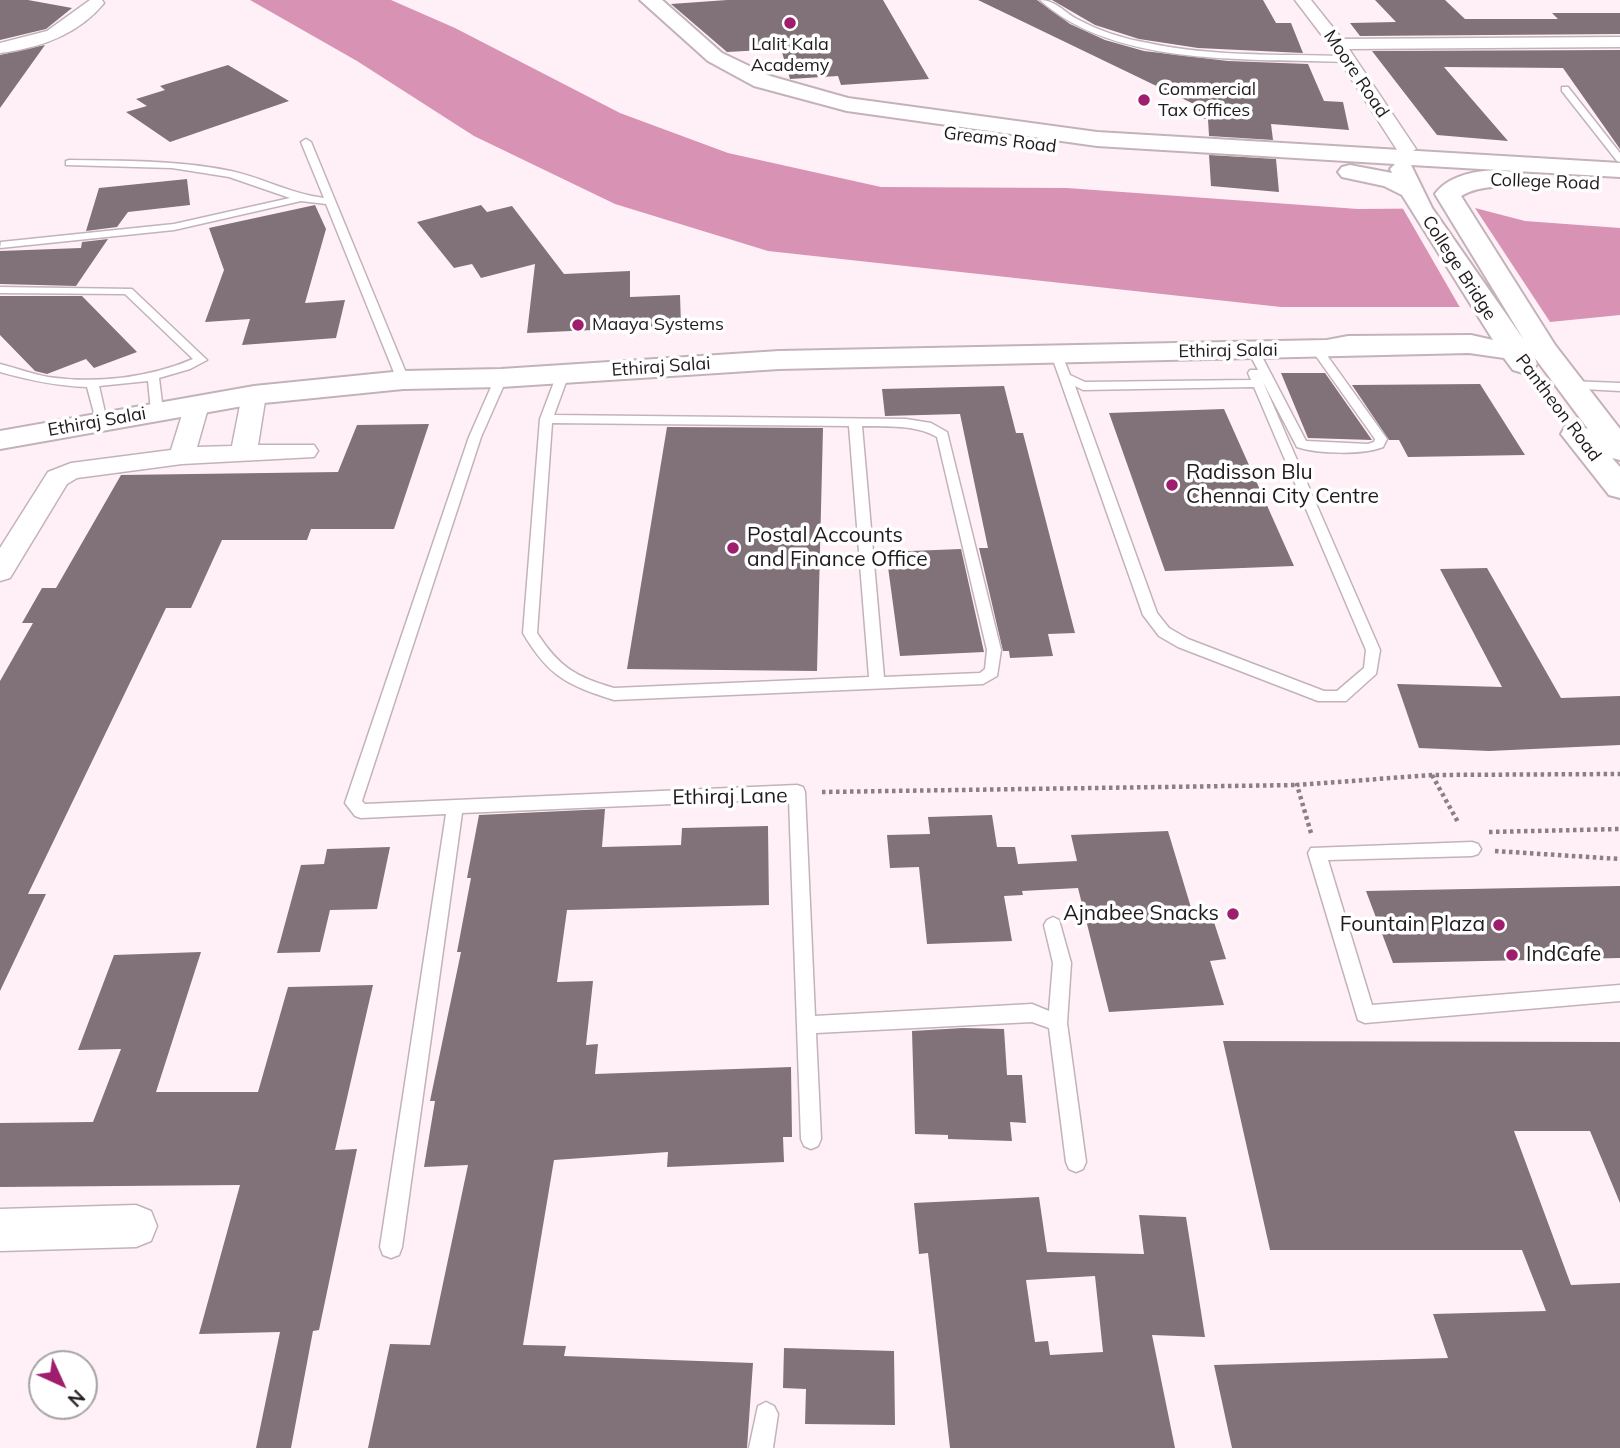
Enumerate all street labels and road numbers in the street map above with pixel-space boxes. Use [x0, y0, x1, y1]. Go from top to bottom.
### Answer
street label: Moore Road [1319, 26, 1393, 122]
street label: Greams Road [942, 122, 1058, 158]
street label: College Road [1490, 169, 1600, 195]
street label: College Bridge [1417, 212, 1501, 324]
street label: Ethiraj Salai [1178, 339, 1278, 363]
street label: Pantheon Road [1511, 350, 1605, 466]
street label: Ethiraj Salai [611, 353, 711, 381]
street label: Ethiraj Salai [46, 403, 148, 441]
street label: Ethiraj Lane [672, 783, 788, 811]

